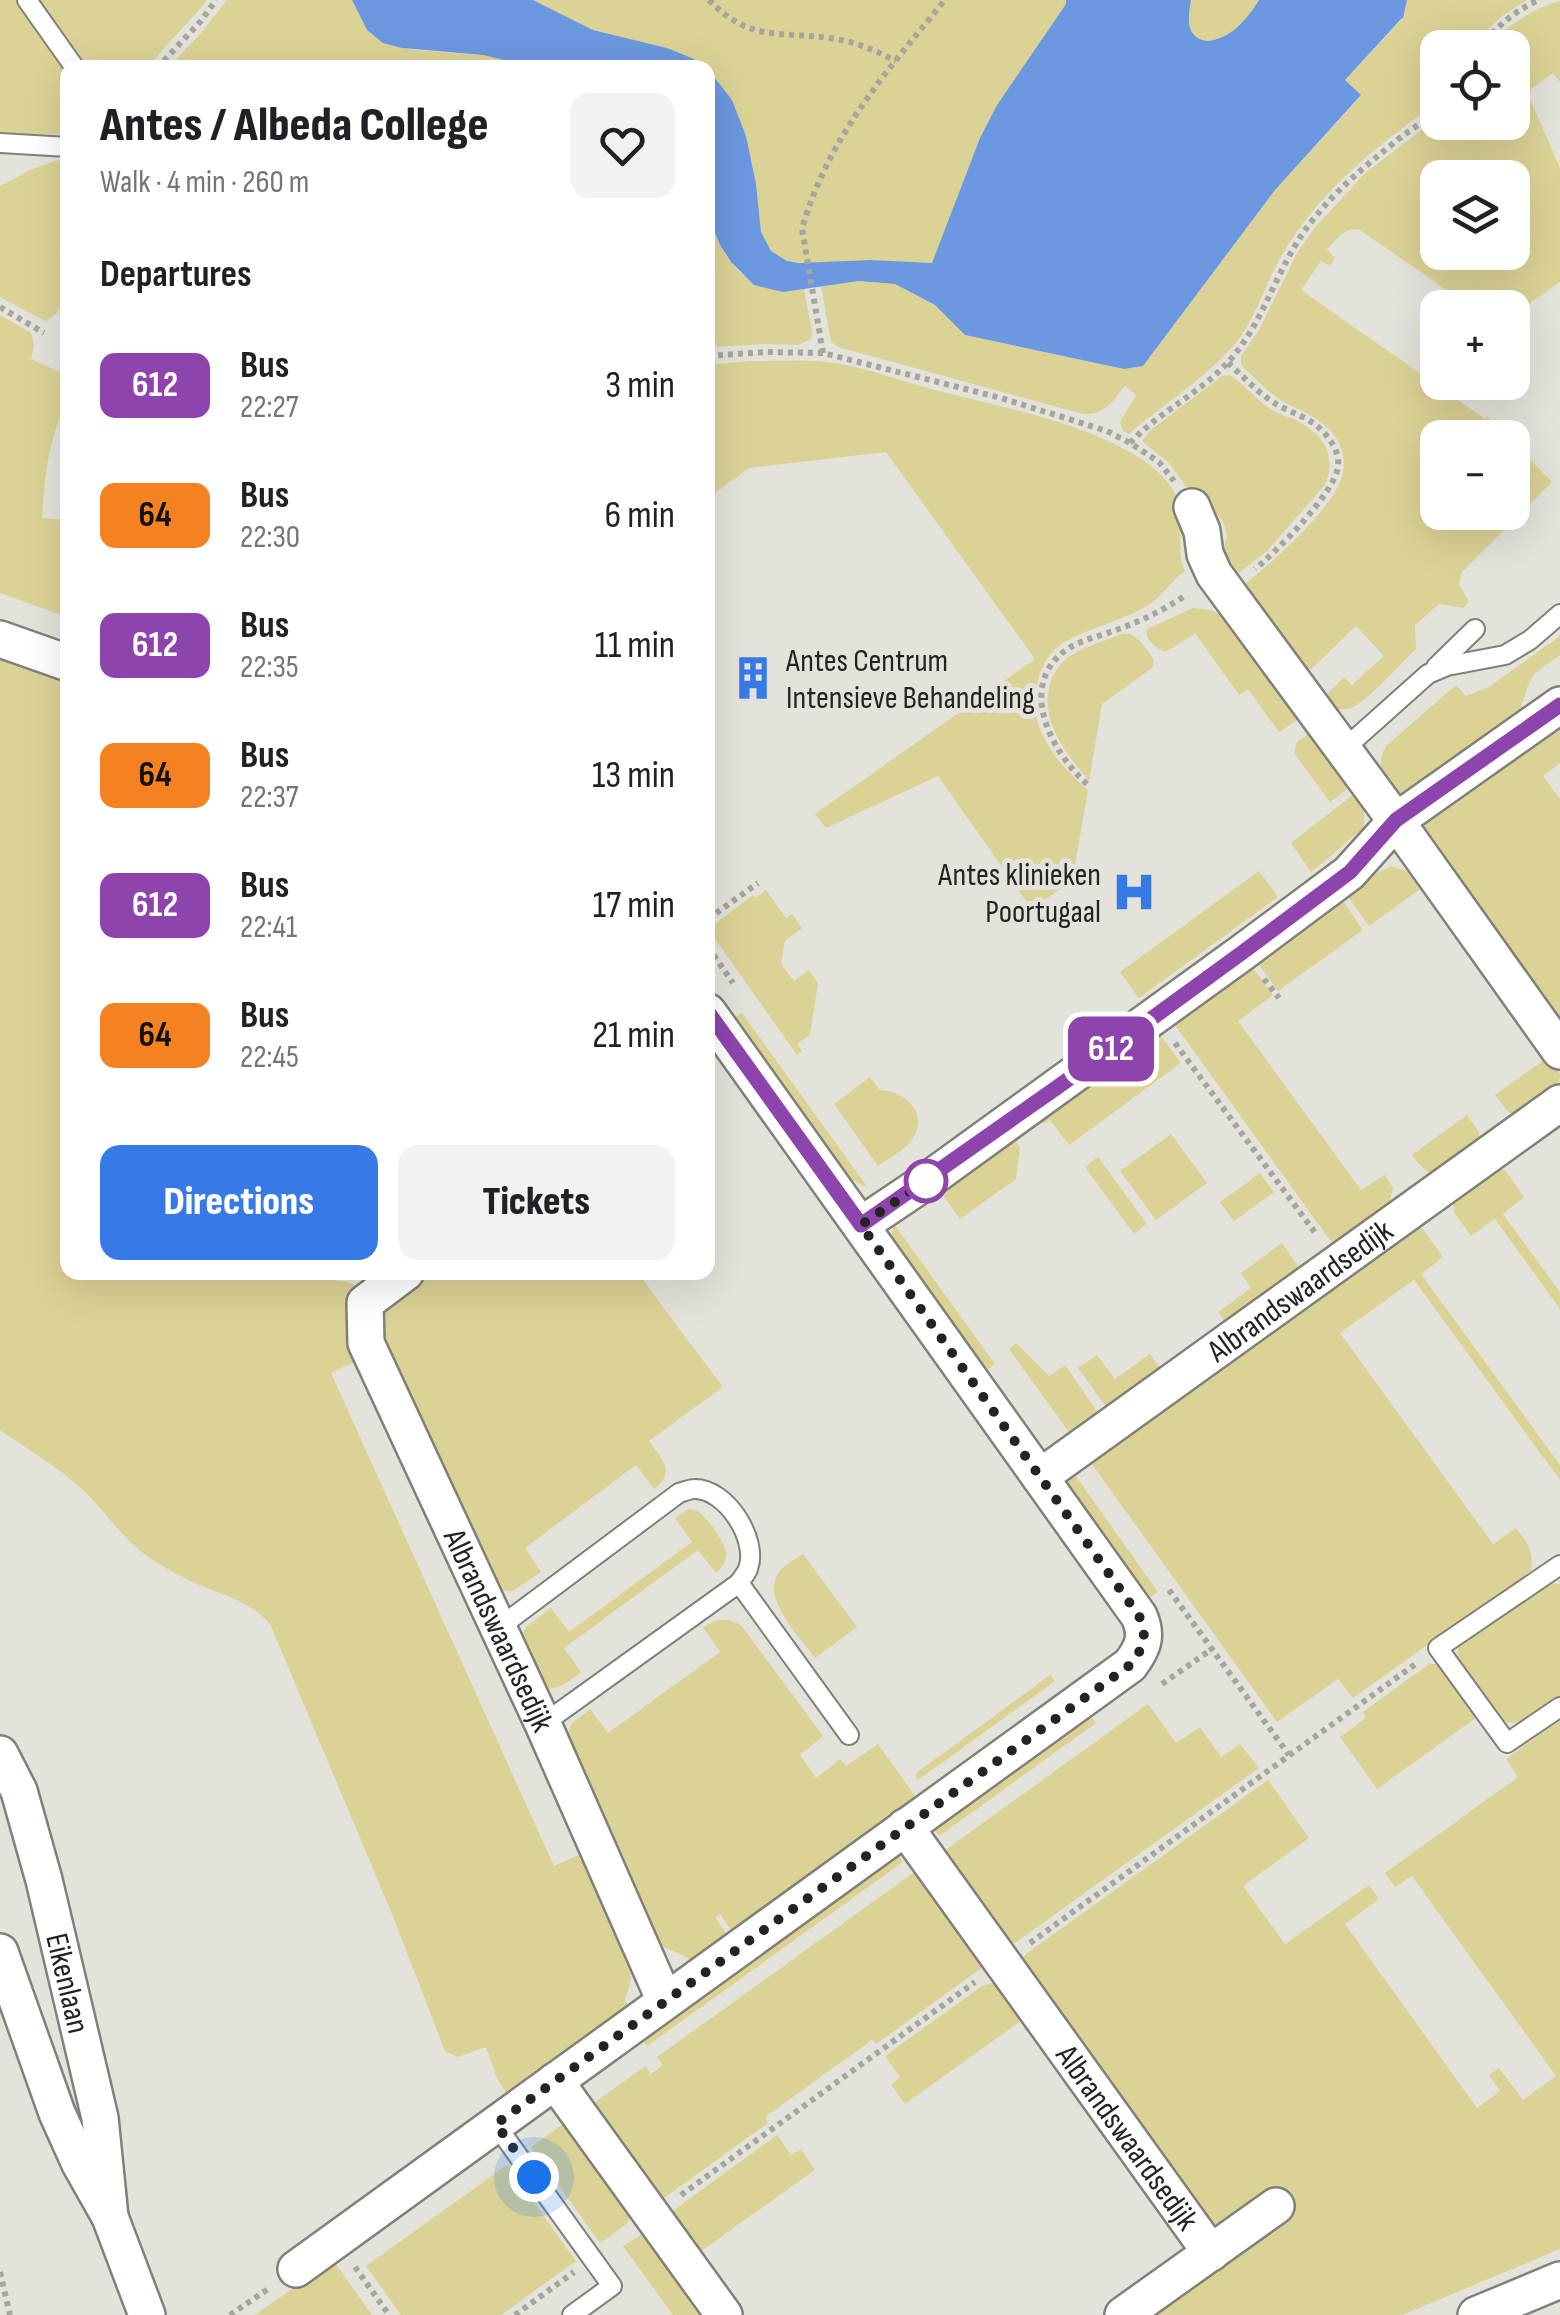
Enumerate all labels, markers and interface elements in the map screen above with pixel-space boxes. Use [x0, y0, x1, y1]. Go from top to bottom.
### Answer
map controls [1420, 30, 1530, 530]
button: locate [1420, 30, 1530, 140]
button: heart [570, 93, 675, 198]
text: Antes / Albeda College [100, 97, 488, 154]
button: layers [1420, 160, 1530, 270]
text: Walk · 4 min · 260 m [100, 163, 309, 202]
text: Departures [100, 252, 252, 297]
button: + [1420, 290, 1530, 400]
text: Bus [240, 343, 289, 388]
text: 3 min [605, 363, 675, 408]
text: 612 [132, 364, 178, 407]
text: 22:27 [240, 388, 298, 427]
button: − [1420, 420, 1530, 530]
text: Bus [240, 473, 289, 518]
text: 6 min [605, 493, 675, 538]
text: 64 [138, 494, 172, 537]
text: 22:30 [240, 518, 300, 557]
text: Bus [240, 603, 289, 648]
text: 11 min [595, 623, 675, 668]
text: 612 [132, 624, 178, 667]
place label: Antes Centrum Intensieve Behandeling [785, 642, 1035, 718]
text: 22:35 [240, 648, 299, 687]
building icon: Antes Centrum Intensieve Behandeling [729, 654, 777, 702]
text: Bus [240, 733, 289, 778]
text: 13 min [592, 753, 675, 798]
text: 64 [138, 754, 172, 797]
text: 22:37 [240, 778, 299, 817]
place label: Antes klinieken Poortugaal [937, 856, 1101, 932]
text: Bus [240, 863, 289, 908]
hospital icon: Antes klinieken Poortugaal [1110, 868, 1158, 916]
text: 17 min [593, 883, 675, 928]
text: 612 [132, 884, 178, 927]
text: 22:41 [240, 908, 297, 947]
text: Bus [240, 993, 289, 1038]
text: 21 min [592, 1013, 675, 1058]
text: 64 [138, 1014, 172, 1057]
line badge: 612 [1054, 1016, 1168, 1082]
text: 612 [1088, 1028, 1134, 1071]
text: 22:45 [240, 1038, 299, 1077]
button: Directions [100, 1145, 378, 1260]
button: Tickets [398, 1145, 675, 1260]
unlabelled marker [905, 1160, 947, 1202]
street label: Albrandswaardsedijk [1200, 1212, 1401, 1372]
street label: Albrandswaardsedijk [434, 1522, 562, 1738]
street label: Eikenlaan [36, 1930, 97, 2037]
street label: Albrandswaardsedijk [1046, 2037, 1206, 2238]
your location [509, 2152, 559, 2202]

